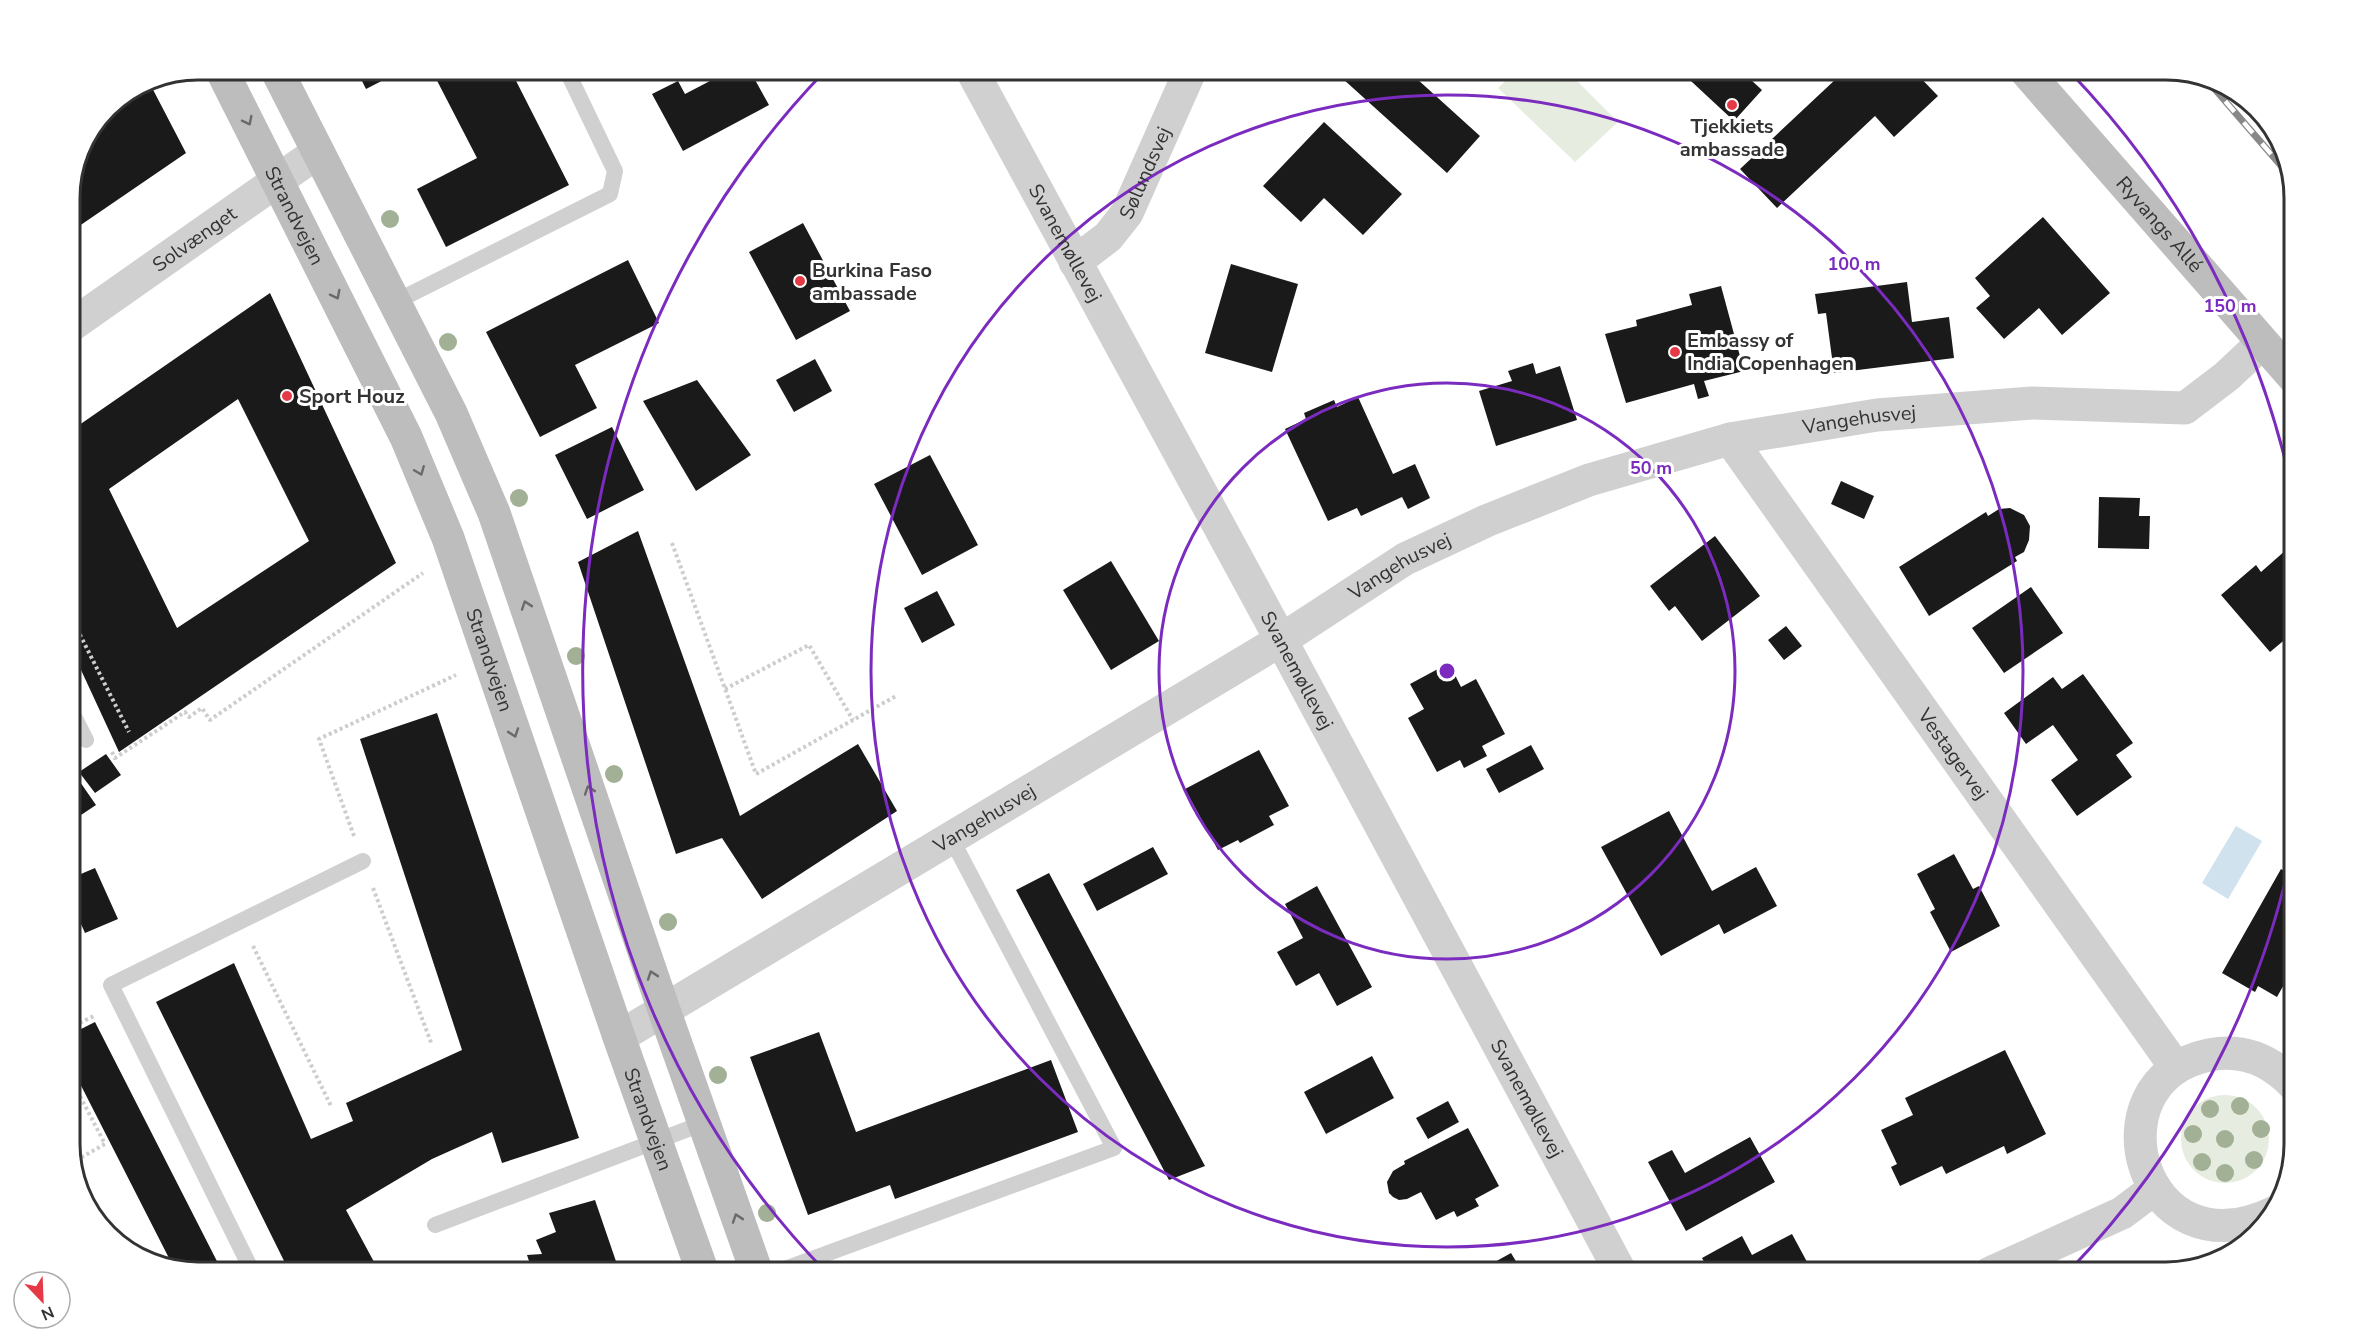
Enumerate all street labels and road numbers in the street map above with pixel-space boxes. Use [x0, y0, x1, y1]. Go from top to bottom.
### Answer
street label: Sølundsvej [1113, 122, 1177, 223]
street label: Strandvejen [258, 161, 331, 270]
street label: Ryvangs Allé [2110, 170, 2209, 278]
street label: Svanemøllevej [1022, 179, 1109, 307]
street label: Solvænget [147, 199, 243, 278]
street label: Vangehusvej [1799, 399, 1917, 441]
street label: Vangehusvej [1342, 526, 1455, 607]
street label: Strandvejen [460, 605, 520, 715]
street label: Svanemøllevej [1254, 606, 1340, 734]
street label: Vestagervej [1911, 702, 1995, 805]
street label: Vangehusvej [927, 777, 1040, 859]
street label: Svanemøllevej [1484, 1034, 1570, 1162]
street label: Strandvejen [618, 1064, 679, 1174]

